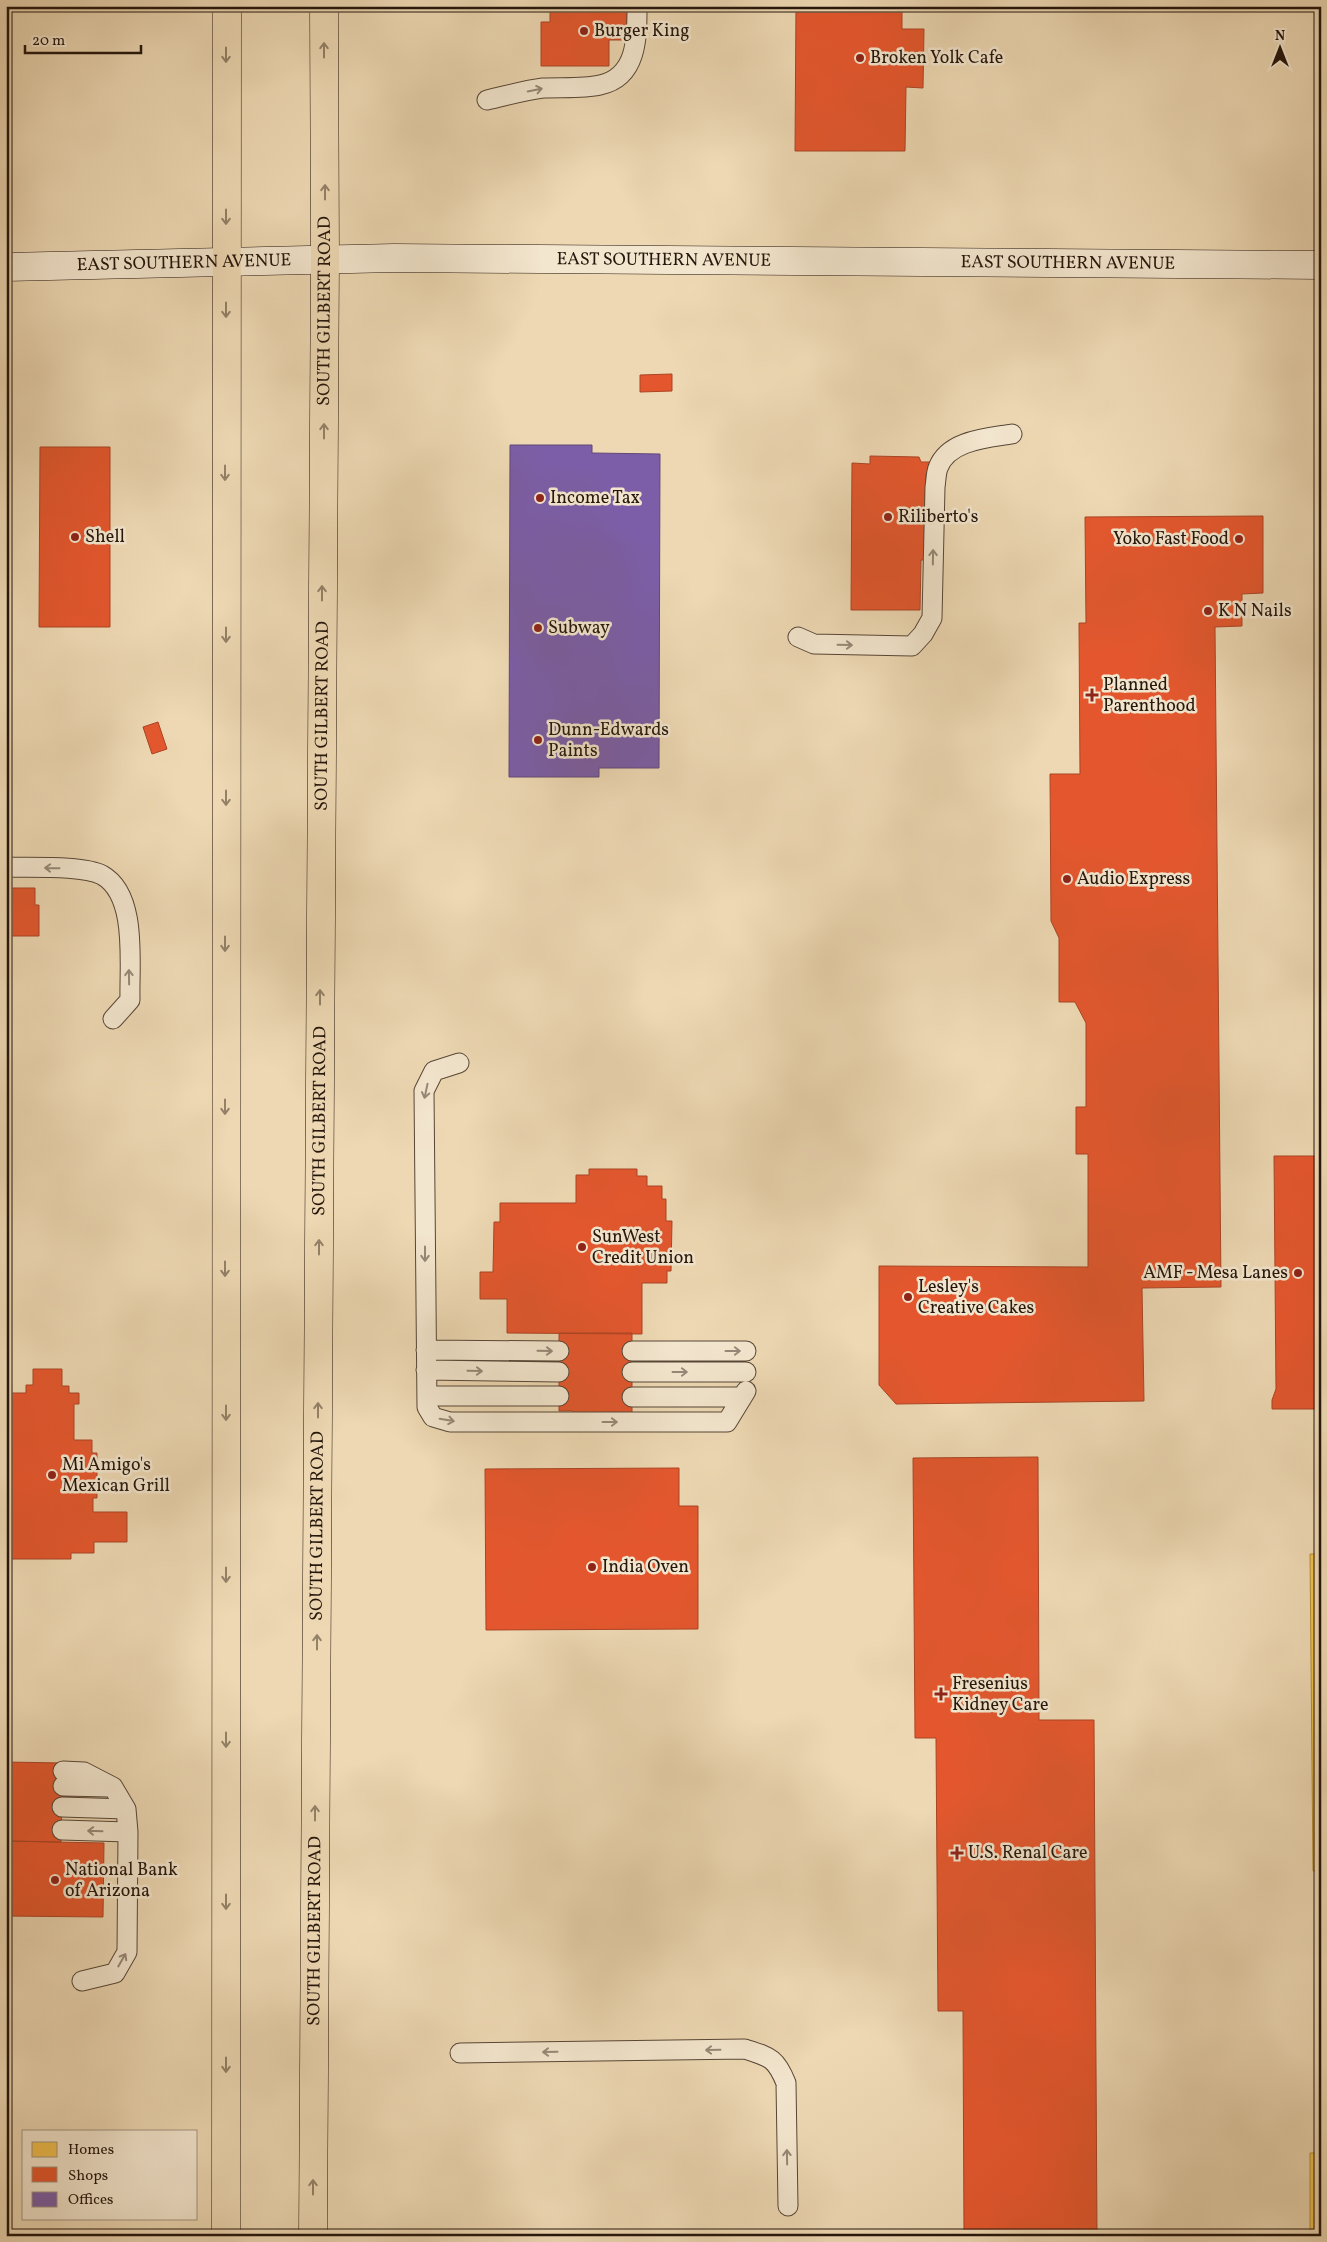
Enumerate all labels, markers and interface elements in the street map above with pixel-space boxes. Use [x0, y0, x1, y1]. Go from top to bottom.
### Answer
place label: Burger King [594, 19, 689, 44]
scale bar [25, 22, 141, 54]
north arrow [1254, 22, 1304, 72]
marker: Burger King [578, 25, 590, 37]
text: N [1275, 27, 1285, 46]
text: 20 m [32, 31, 65, 52]
one-way arrow [319, 42, 329, 58]
one-way arrow [221, 46, 231, 63]
place label: Broken Yolk Cafe [870, 46, 1003, 71]
marker: Broken Yolk Cafe [854, 52, 866, 64]
one-way arrow [526, 84, 542, 94]
one-way arrow [320, 185, 330, 201]
one-way arrow [221, 209, 231, 225]
street label: SOUTH GILBERT ROAD [312, 216, 338, 406]
street label: EAST SOUTHERN AVENUE [556, 247, 771, 273]
street label: EAST SOUTHERN AVENUE [76, 248, 292, 278]
street label: EAST SOUTHERN AVENUE [960, 250, 1175, 276]
one-way arrow [221, 302, 231, 318]
one-way arrow [319, 423, 329, 440]
one-way arrow [220, 464, 230, 480]
place label: Income Tax [550, 486, 640, 511]
marker: Income Tax [534, 492, 546, 504]
place label: Riliberto's [898, 505, 979, 530]
marker: Riliberto's [882, 511, 894, 523]
place label: Shell [85, 525, 125, 550]
place label: Yoko Fast Food [1113, 527, 1229, 552]
marker: Shell [69, 531, 81, 543]
marker: Yoko Fast Food [1233, 533, 1245, 545]
one-way arrow [928, 549, 938, 565]
one-way arrow [318, 586, 327, 602]
place label: K N Nails [1218, 599, 1292, 624]
marker: K N Nails [1202, 605, 1214, 617]
place label: Subway [548, 616, 610, 641]
street label: SOUTH GILBERT ROAD [309, 621, 335, 811]
marker: Subway [532, 622, 544, 634]
one-way arrow [221, 627, 230, 643]
one-way arrow [836, 640, 853, 650]
place label: Planned Parenthood [1103, 673, 1196, 719]
marker: Planned Parenthood [1085, 688, 1099, 702]
place label: Dunn-Edwards Paints [548, 718, 669, 764]
marker: Dunn-Edwards Paints [532, 734, 544, 746]
one-way arrow [221, 789, 231, 805]
one-way arrow [44, 863, 60, 873]
place label: Audio Express [1077, 867, 1190, 892]
marker: Audio Express [1061, 873, 1073, 885]
one-way arrow [220, 936, 230, 952]
one-way arrow [125, 969, 134, 985]
one-way arrow [315, 990, 325, 1006]
street label: SOUTH GILBERT ROAD [307, 1026, 333, 1216]
one-way arrow [421, 1083, 430, 1099]
one-way arrow [220, 1098, 230, 1115]
place label: SunWest Credit Union [592, 1225, 694, 1271]
one-way arrow [314, 1240, 324, 1256]
marker: SunWest Credit Union [576, 1241, 588, 1253]
one-way arrow [420, 1245, 430, 1261]
one-way arrow [220, 1261, 230, 1277]
place label: AMF - Mesa Lanes [1143, 1261, 1288, 1286]
marker: AMF - Mesa Lanes [1292, 1267, 1304, 1279]
place label: Lesley's Creative Cakes [918, 1275, 1034, 1321]
marker: Lesley's Creative Cakes [902, 1291, 914, 1303]
one-way arrow [536, 1346, 553, 1356]
one-way arrow [724, 1346, 741, 1356]
one-way arrow [467, 1366, 483, 1375]
one-way arrow [672, 1367, 688, 1377]
one-way arrow [313, 1402, 323, 1418]
one-way arrow [221, 1404, 231, 1421]
one-way arrow [439, 1416, 455, 1426]
one-way arrow [601, 1417, 617, 1427]
street label: SOUTH GILBERT ROAD [304, 1431, 330, 1621]
place label: Mi Amigo's Mexican Grill [62, 1453, 170, 1499]
marker: Mi Amigo's Mexican Grill [46, 1469, 58, 1481]
place label: India Oven [602, 1555, 689, 1580]
marker: India Oven [586, 1561, 598, 1573]
one-way arrow [221, 1567, 231, 1583]
one-way arrow [312, 1635, 322, 1651]
place label: Fresenius Kidney Care [952, 1672, 1048, 1718]
marker: Fresenius Kidney Care [934, 1687, 948, 1701]
one-way arrow [221, 1732, 231, 1748]
one-way arrow [311, 1805, 320, 1821]
one-way arrow [87, 1826, 104, 1836]
street label: SOUTH GILBERT ROAD [302, 1836, 328, 2026]
place label: U.S. Renal Care [968, 1841, 1088, 1866]
marker: U.S. Renal Care [950, 1846, 964, 1860]
place label: National Bank of Arizona [65, 1858, 178, 1904]
marker: National Bank of Arizona [49, 1874, 61, 1886]
one-way arrow [221, 1894, 231, 1910]
one-way arrow [117, 1953, 127, 1968]
one-way arrow [705, 2045, 722, 2055]
one-way arrow [543, 2047, 559, 2057]
one-way arrow [221, 2056, 231, 2073]
legend [22, 2130, 198, 2220]
text: Homes [68, 2140, 114, 2161]
one-way arrow [782, 2149, 792, 2166]
text: Shops [68, 2166, 108, 2187]
one-way arrow [308, 2179, 318, 2196]
text: Offices [68, 2190, 113, 2211]

